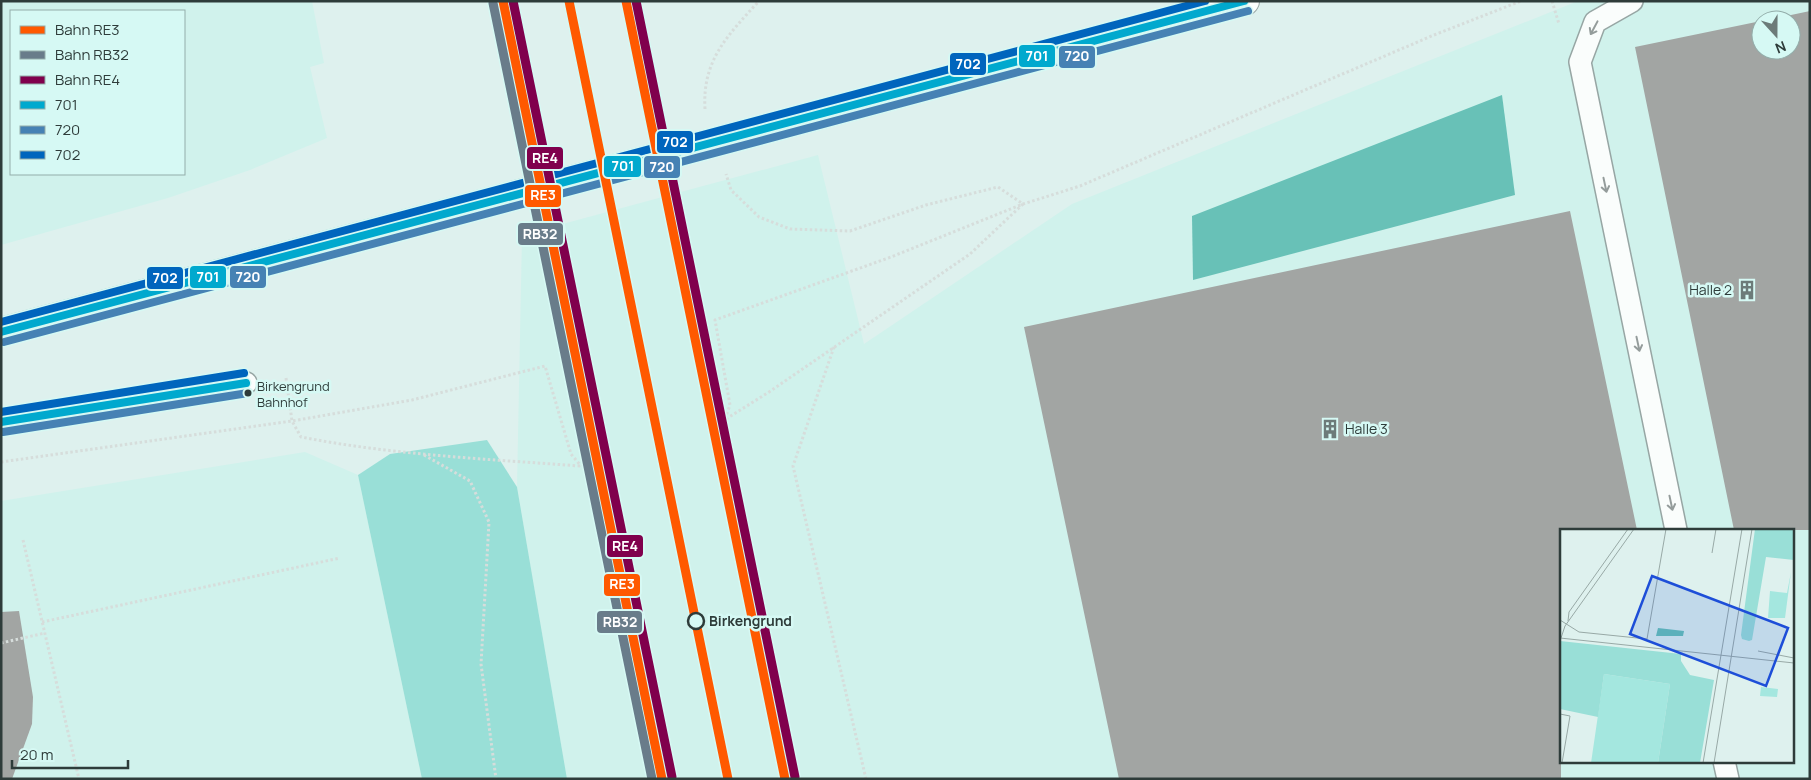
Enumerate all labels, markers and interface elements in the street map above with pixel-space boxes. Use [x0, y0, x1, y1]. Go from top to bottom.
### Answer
legend [10, 10, 185, 175]
north arrow [1751, 10, 1801, 60]
text: Bahn RE3 [55, 19, 120, 40]
one-way arrow [1589, 21, 1599, 36]
text: N [1773, 37, 1789, 58]
text: Bahn RB32 [55, 44, 129, 65]
line badge: 701 [1018, 44, 1056, 68]
line badge: 720 [1058, 45, 1096, 69]
text: 701 [1026, 46, 1048, 65]
text: 720 [1064, 46, 1090, 65]
line badge: 702 [949, 52, 987, 76]
text: 702 [955, 54, 981, 73]
text: Bahn RE4 [55, 69, 120, 90]
text: 701 [55, 94, 78, 115]
text: 720 [55, 119, 80, 140]
line badge: 702 [656, 130, 694, 154]
text: 702 [662, 132, 688, 151]
text: 702 [55, 144, 80, 165]
line badge: RE4 [526, 146, 564, 170]
text: RE4 [532, 148, 558, 167]
line badge: 701 [603, 155, 642, 178]
line badge: 720 [643, 155, 681, 179]
text: 701 [612, 156, 634, 175]
text: 720 [649, 157, 675, 176]
one-way arrow [1601, 177, 1610, 193]
line badge: RE3 [524, 184, 562, 208]
text: RE3 [530, 185, 556, 204]
line badge: RB32 [517, 222, 564, 246]
text: RB32 [523, 224, 557, 243]
line badge: 701 [189, 265, 227, 289]
line badge: 720 [229, 265, 267, 289]
line badge: 702 [146, 266, 184, 290]
text: 701 [197, 267, 219, 286]
text: 720 [235, 267, 261, 286]
text: 702 [152, 268, 178, 287]
building icon: Halle 2 [1736, 279, 1758, 301]
place label: Halle 2 [1689, 280, 1732, 299]
one-way arrow [1634, 336, 1643, 352]
place label: Birkengrund Bahnhof [257, 377, 330, 411]
marker: Birkengrund Bahnhof [243, 388, 253, 398]
building icon: Halle 3 [1319, 418, 1341, 440]
place label: Halle 3 [1345, 419, 1388, 438]
one-way arrow [1666, 495, 1676, 511]
inset map [1560, 529, 1794, 762]
line badge: RE4 [606, 534, 644, 558]
text: RE4 [612, 536, 638, 555]
line badge: RE3 [603, 573, 641, 597]
text: RE3 [609, 574, 635, 593]
line badge: RB32 [596, 610, 643, 634]
place label: Birkengrund [709, 611, 792, 630]
text: RB32 [603, 612, 637, 631]
marker: Birkengrund [687, 612, 705, 630]
scale bar [12, 738, 129, 770]
text: 20 m [20, 744, 53, 765]

